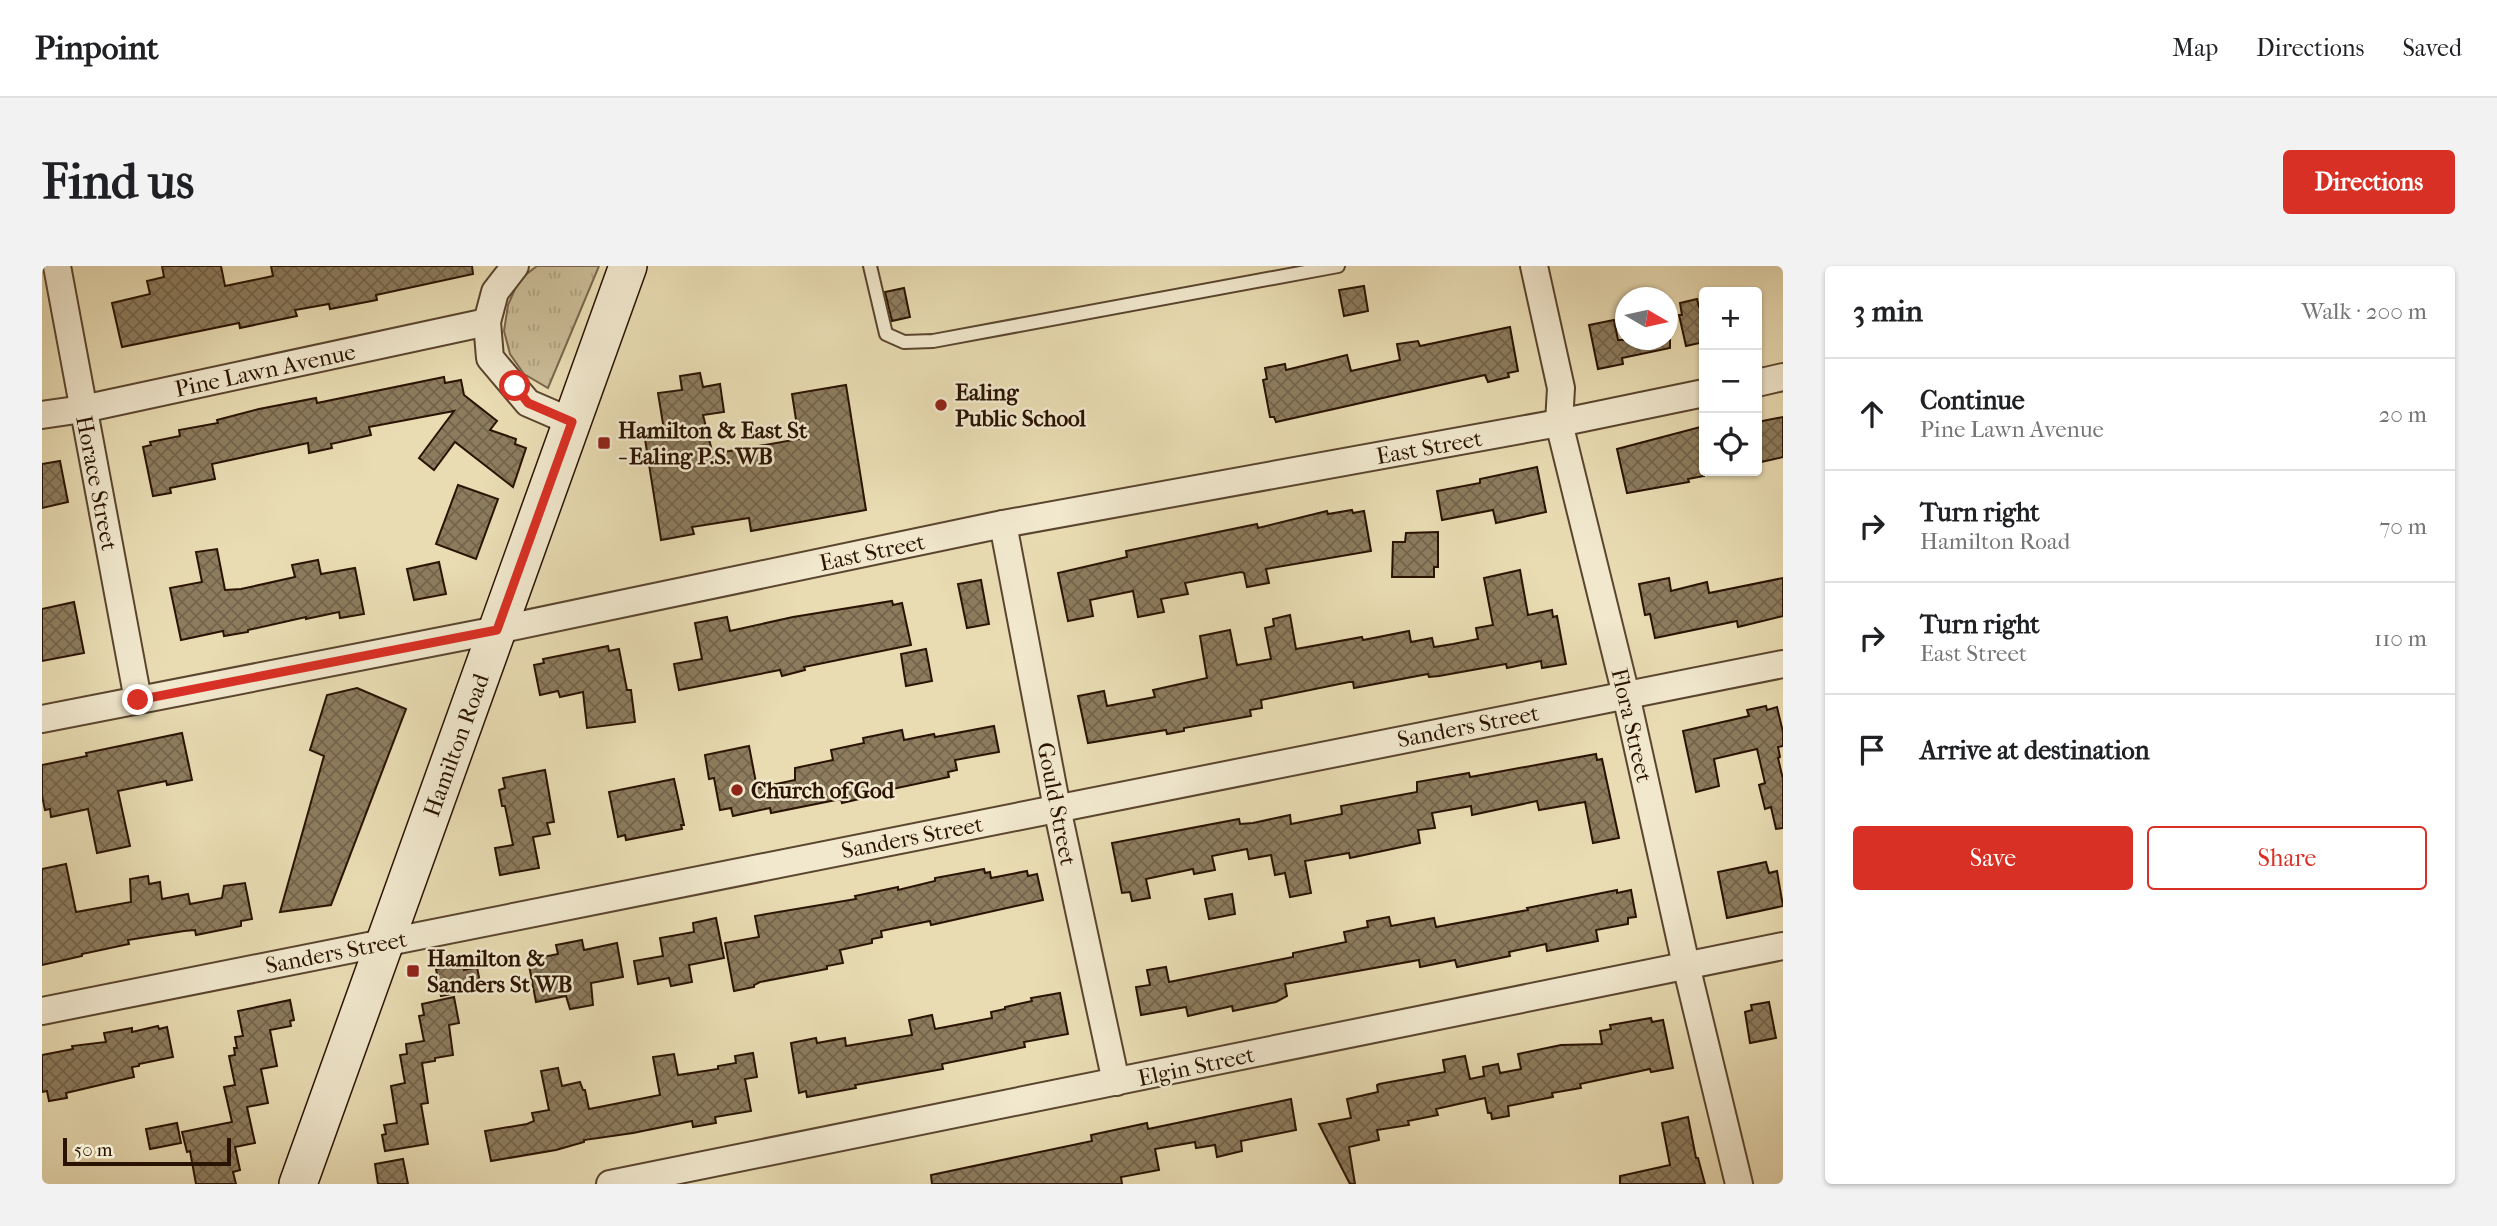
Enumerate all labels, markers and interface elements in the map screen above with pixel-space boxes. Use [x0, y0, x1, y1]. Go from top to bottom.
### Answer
text: Pinpoint [35, 29, 159, 68]
text: Map [2172, 34, 2218, 62]
text: Directions [2256, 34, 2364, 62]
text: Saved [2402, 34, 2462, 62]
button: Directions [2283, 150, 2455, 214]
text: Find us [42, 153, 194, 211]
north arrow [1615, 287, 1678, 350]
map controls [1699, 287, 1762, 476]
button: + [1699, 287, 1762, 350]
text: 3 min [1853, 294, 1923, 329]
text: Walk · 200 m [2301, 298, 2427, 325]
street label: Pine Lawn Avenue [172, 338, 358, 403]
button: − [1699, 350, 1762, 413]
route start [499, 370, 530, 401]
place label: Ealing Public School [955, 379, 1087, 432]
text: Continue [1920, 385, 2025, 416]
icon: ahead [1853, 395, 1891, 433]
marker: Ealing Public School [933, 397, 949, 413]
text: 20 m [2378, 401, 2427, 428]
street label: Horace Street [70, 413, 123, 553]
button: locate [1699, 413, 1762, 476]
text: Pine Lawn Avenue [1920, 416, 2104, 443]
place label: Hamilton & East St - Ealing P.S. WB [618, 417, 808, 470]
street label: East Street [1374, 425, 1484, 470]
marker: Hamilton & East St - Ealing P.S. WB [596, 435, 612, 451]
text: Turn right [1920, 497, 2040, 528]
icon: right [1853, 507, 1891, 545]
text: 70 m [2379, 513, 2427, 540]
street label: East Street [817, 528, 927, 577]
text: Hamilton Road [1920, 528, 2070, 555]
text: Turn right [1920, 609, 2040, 640]
icon: right [1853, 619, 1891, 657]
text: 110 m [2374, 625, 2427, 652]
text: East Street [1920, 640, 2027, 667]
street label: Flora Street [1605, 665, 1658, 785]
street label: Hamilton Road [418, 670, 495, 820]
route end [122, 684, 153, 715]
street label: Sanders Street [1395, 700, 1541, 753]
icon: arrive [1853, 731, 1891, 769]
text: Arrive at destination [1920, 735, 2150, 766]
street label: Gould Street [1031, 740, 1082, 868]
place label: Church of God [751, 777, 896, 804]
marker: Church of God [729, 782, 745, 798]
street label: Sanders Street [839, 811, 985, 864]
button: Save [1853, 826, 2133, 890]
button: Share [2147, 826, 2427, 890]
street label: Sanders Street [263, 926, 409, 979]
place label: Hamilton & Sanders St WB [427, 945, 572, 998]
marker: Hamilton & Sanders St WB [405, 963, 421, 979]
street label: Elgin Street [1135, 1041, 1257, 1092]
scale bar [63, 1135, 231, 1167]
text: 50 m [74, 1139, 113, 1161]

